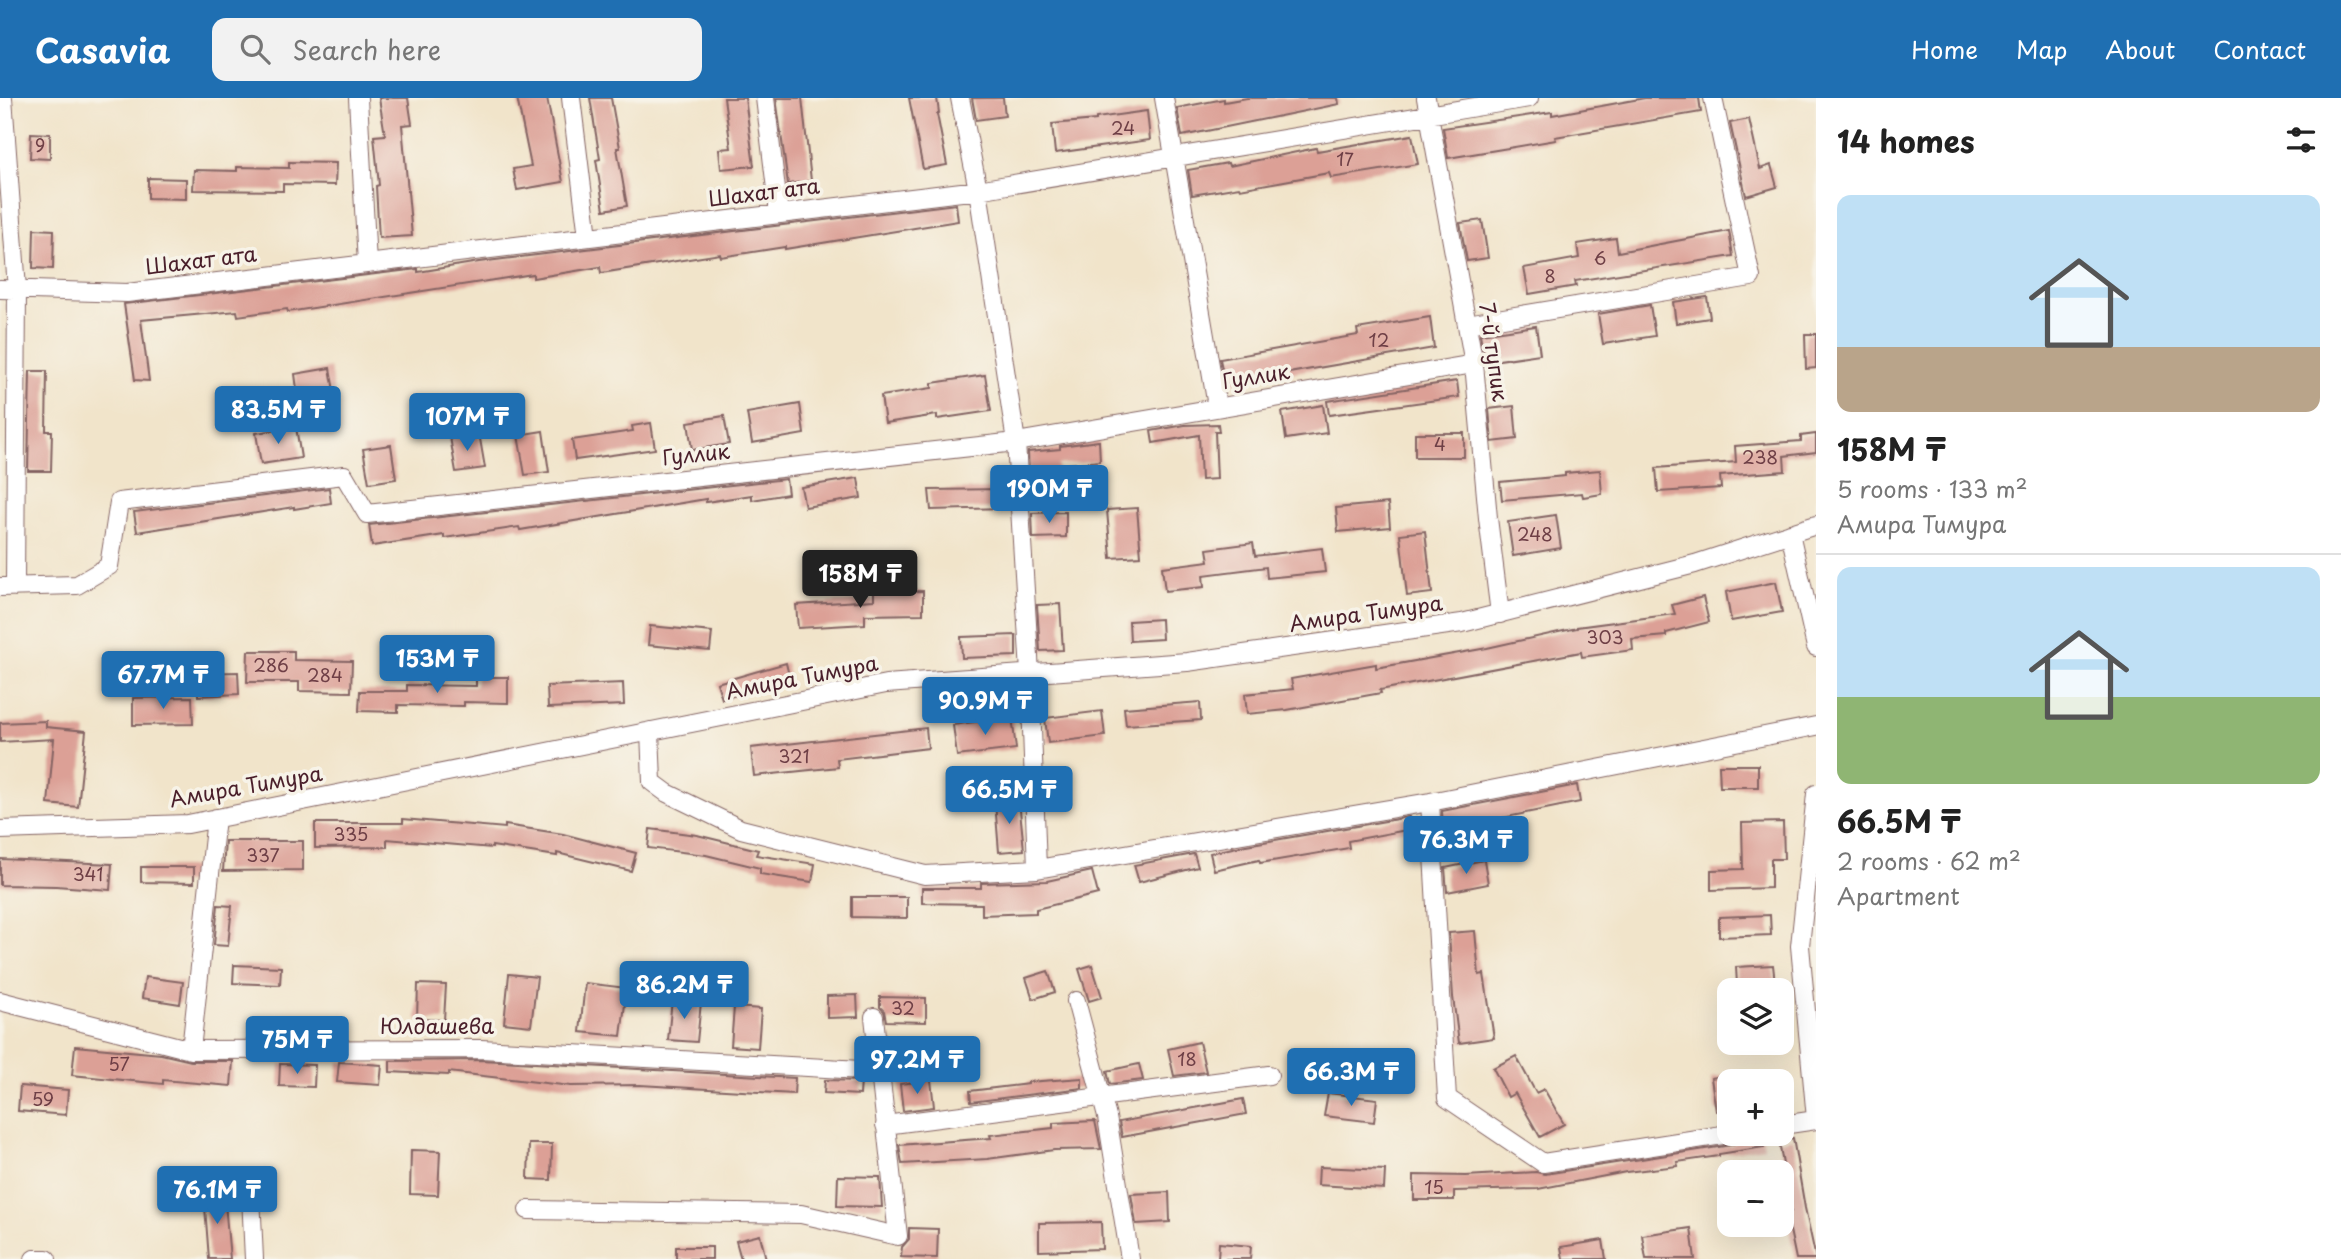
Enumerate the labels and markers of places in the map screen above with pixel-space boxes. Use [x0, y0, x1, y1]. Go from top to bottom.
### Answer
pin: 83.5M ₸ [213, 386, 343, 446]
pin: 107M ₸ [410, 394, 524, 453]
pin: 190M ₸ [992, 466, 1106, 525]
pin: 158M ₸ [803, 550, 917, 610]
pin: 153M ₸ [380, 636, 494, 695]
pin: 67.7M ₸ [98, 652, 228, 711]
pin: 90.9M ₸ [920, 678, 1050, 737]
pin: 66.5M ₸ [944, 766, 1074, 826]
pin: 76.3M ₸ [1401, 816, 1531, 876]
pin: 86.2M ₸ [619, 962, 749, 1021]
pin: 75M ₸ [248, 1016, 346, 1076]
pin: 97.2M ₸ [852, 1037, 982, 1096]
pin: 66.3M ₸ [1286, 1048, 1416, 1108]
pin: 76.1M ₸ [152, 1166, 282, 1226]

